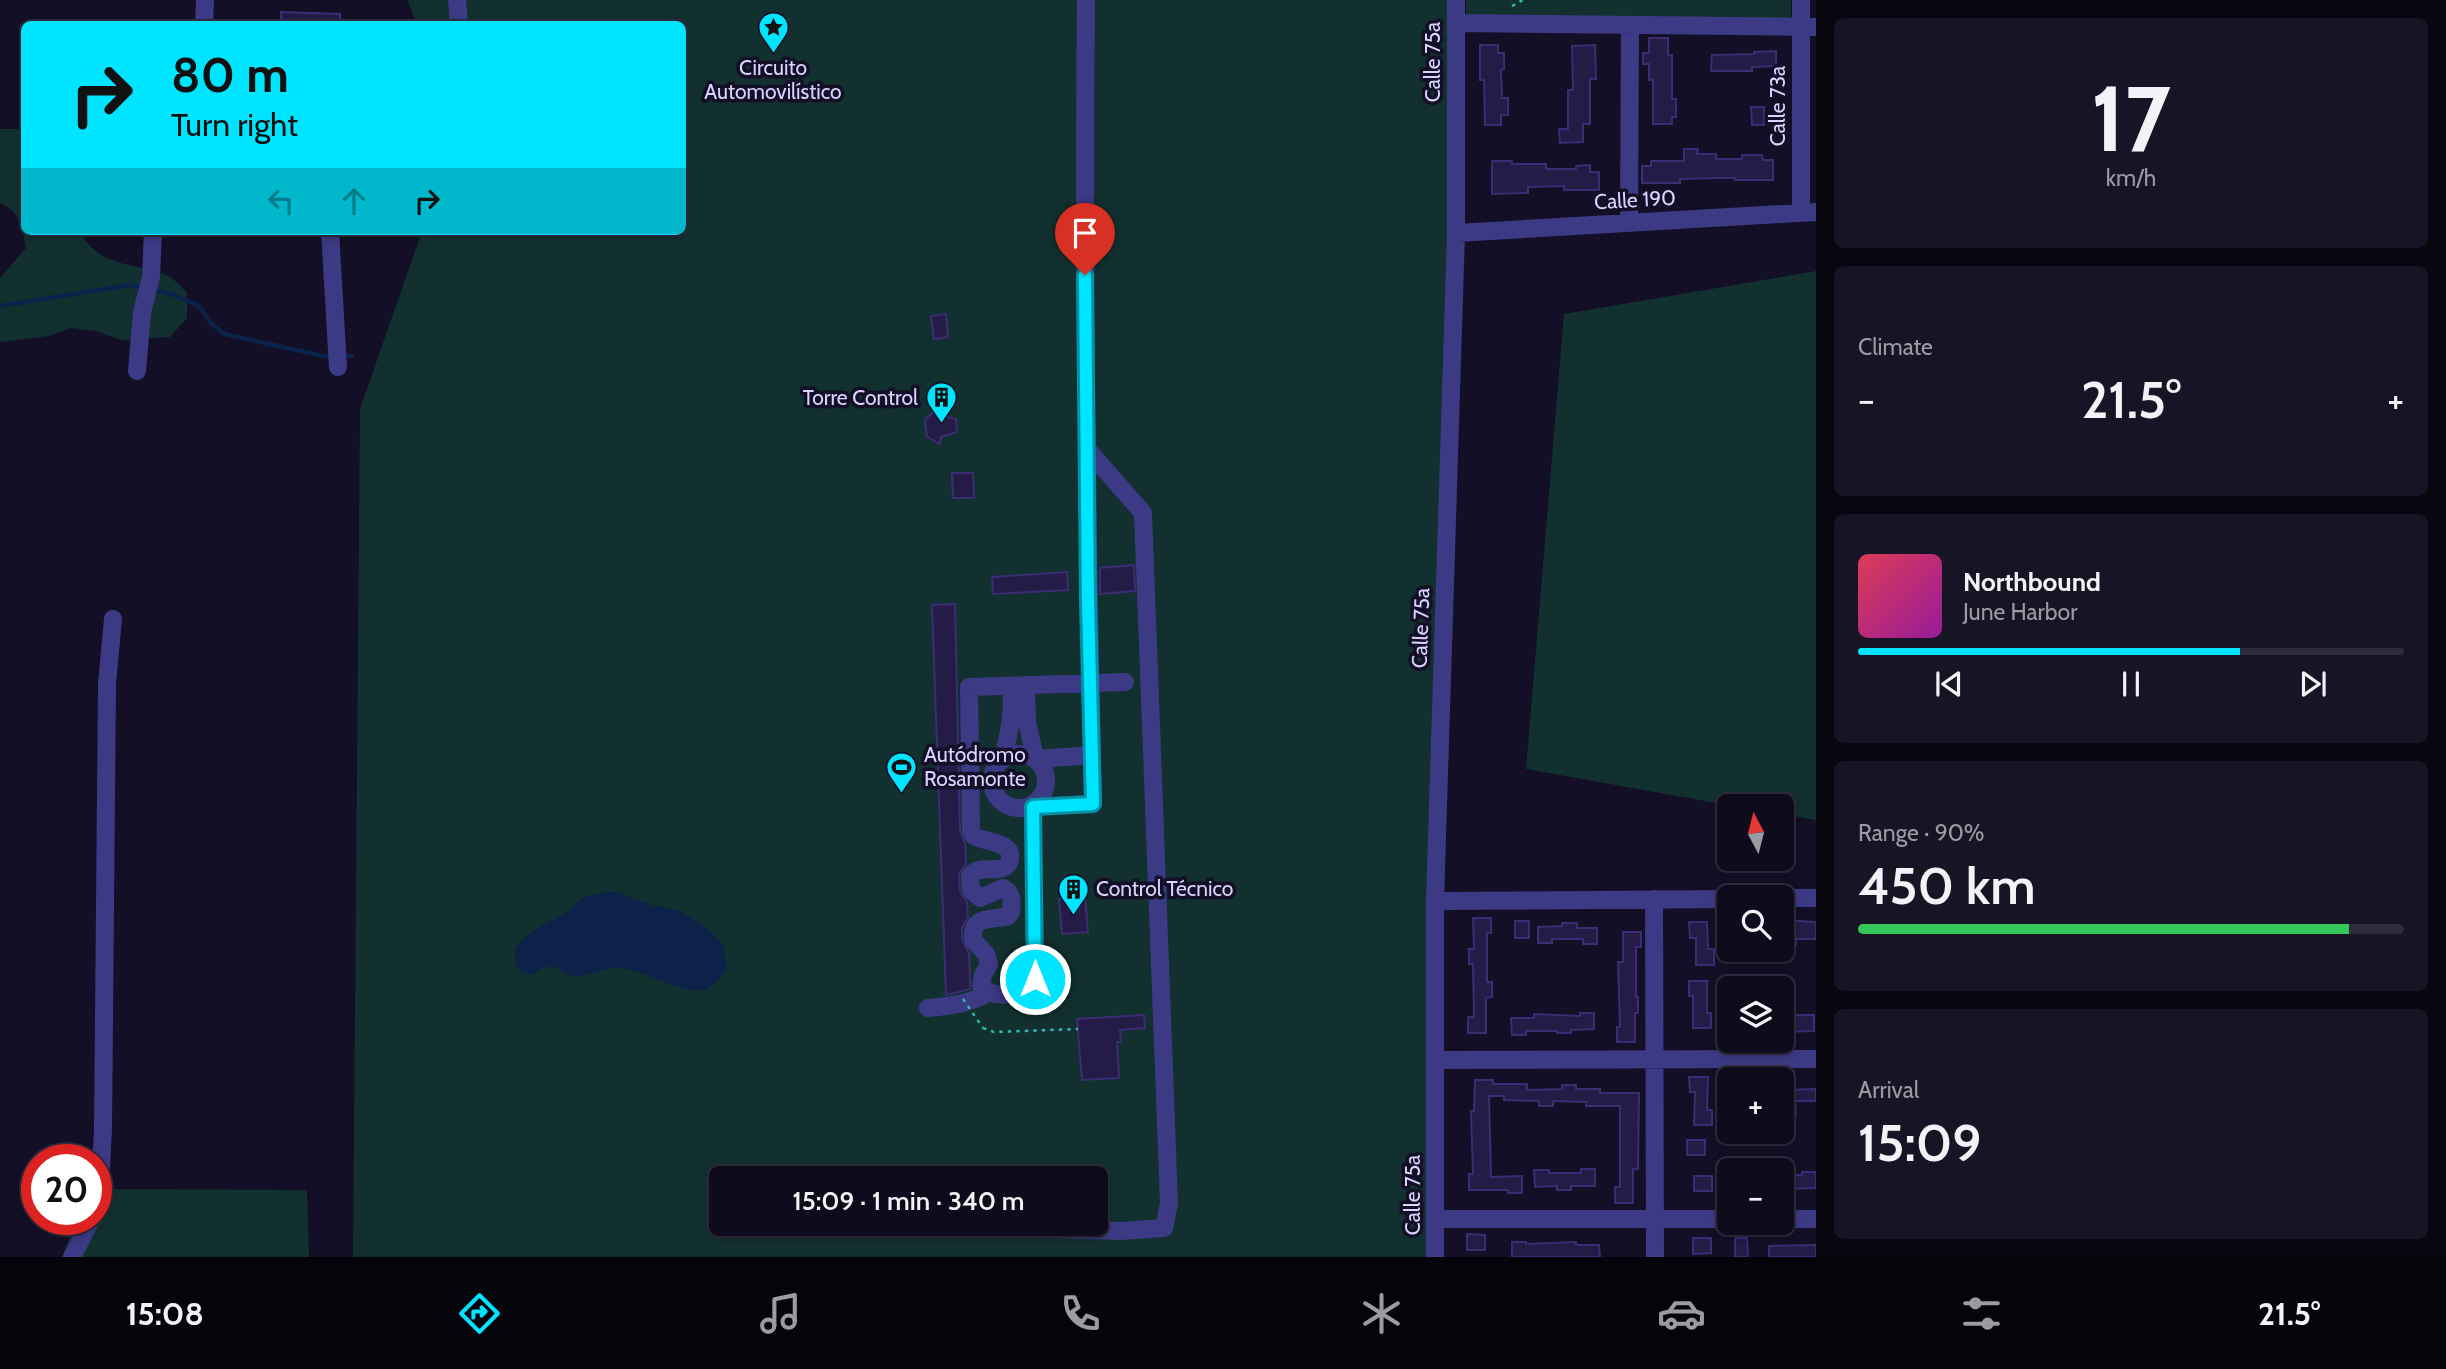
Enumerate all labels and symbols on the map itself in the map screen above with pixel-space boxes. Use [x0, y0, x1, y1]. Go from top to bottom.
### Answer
place icon: Circuito Automovilístico [756, 11, 790, 55]
street label: Calle 75a [1420, 22, 1445, 102]
place label: Circuito Automovilístico [704, 55, 842, 104]
street label: Calle 73a [1765, 66, 1790, 146]
street label: Calle 190 [1594, 185, 1676, 214]
pin [1055, 203, 1115, 275]
building icon: Torre Control [924, 381, 958, 425]
place label: Torre Control [803, 385, 918, 410]
street label: Calle 75a [1407, 587, 1434, 669]
place label: Autódromo Rosamonte [924, 742, 1026, 791]
sports icon: Autódromo Rosamonte [884, 750, 918, 794]
north arrow [1717, 794, 1794, 872]
building icon: Control Técnico [1056, 872, 1090, 916]
place label: Control Técnico [1096, 876, 1233, 901]
position arrow [998, 942, 1072, 1016]
speed limit sign: 20 [21, 1144, 112, 1235]
street label: Calle 75a [1400, 1155, 1425, 1235]

